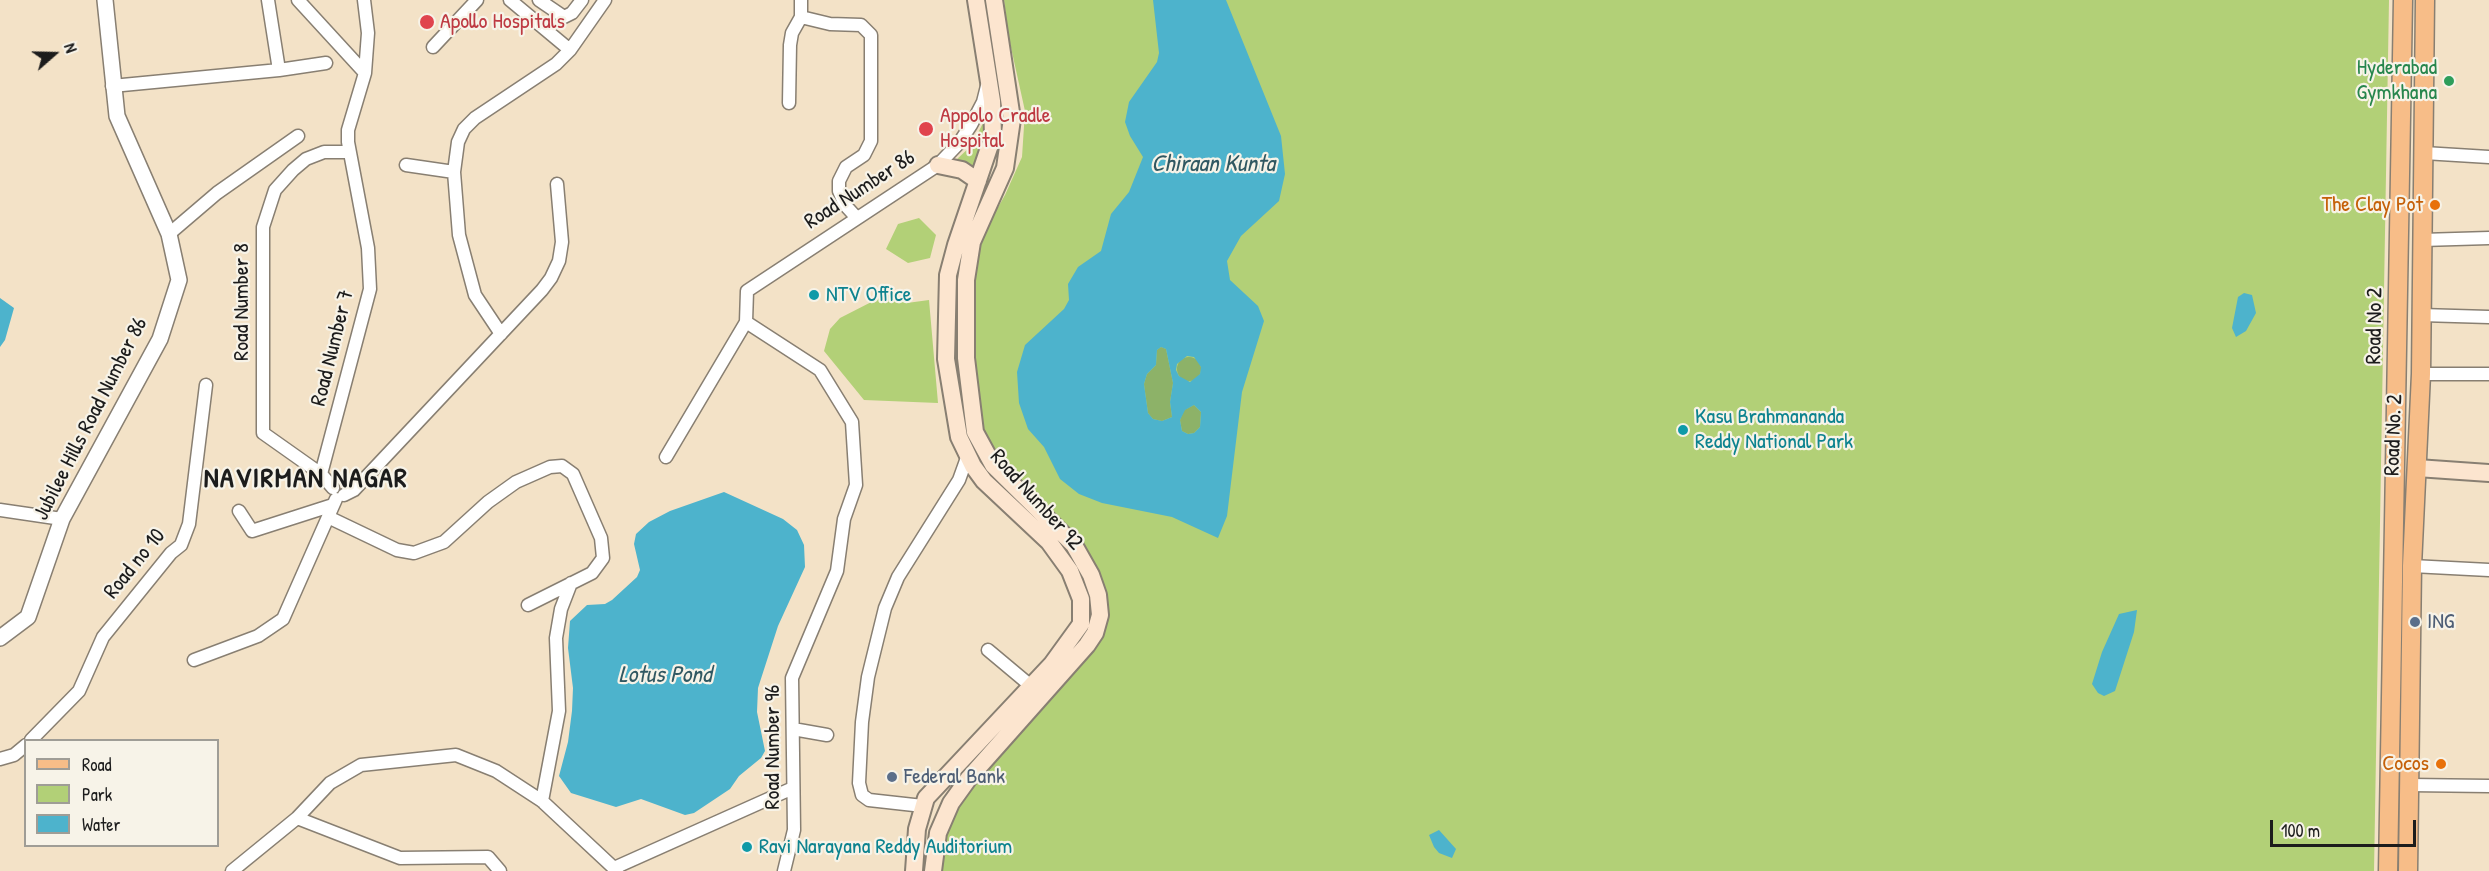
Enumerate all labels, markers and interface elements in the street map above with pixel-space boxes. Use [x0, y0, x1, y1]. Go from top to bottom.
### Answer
place label: Apollo Hospitals [440, 9, 565, 35]
marker: Apollo Hospitals [418, 13, 436, 31]
north arrow [24, 24, 84, 84]
text: N [59, 40, 83, 56]
place label: Hyderabad Gymkhana [2357, 55, 2437, 106]
marker: Hyderabad Gymkhana [2442, 74, 2456, 88]
place label: Appolo Cradle Hospital [940, 103, 1051, 154]
marker: Appolo Cradle Hospital [917, 120, 935, 138]
street label: Road Number 86 [800, 145, 920, 235]
water label: Chiraan Kunta [1151, 151, 1275, 179]
place label: The Clay Pot [2322, 192, 2423, 218]
marker: The Clay Pot [2428, 198, 2442, 212]
street label: Road Number 8 [229, 243, 255, 361]
place label: NTV Office [826, 282, 911, 308]
street label: Road Number 7 [306, 287, 360, 409]
street label: Road No 2 [2361, 287, 2389, 365]
marker: NTV Office [807, 288, 821, 302]
street label: Jubilee Hills Road Number 86 [28, 313, 154, 525]
street label: Road No. 2 [2379, 394, 2409, 476]
place label: Kasu Brahmananda Reddy National Park [1695, 404, 1853, 456]
marker: Kasu Brahmananda Reddy National Park [1676, 423, 1690, 437]
street label: Road Number 92 [984, 444, 1088, 556]
district label: NAVIRMAN NAGAR [204, 463, 408, 497]
street label: Road no 10 [99, 524, 171, 604]
place label: ING [2427, 609, 2454, 635]
marker: ING [2408, 615, 2422, 629]
water label: Lotus Pond [619, 662, 711, 690]
street label: Road Number 96 [760, 685, 786, 809]
legend [24, 739, 219, 847]
place label: Cocos [2382, 751, 2429, 777]
text: Road [82, 752, 112, 777]
marker: Cocos [2434, 757, 2448, 771]
place label: Federal Bank [904, 764, 1005, 790]
marker: Federal Bank [885, 770, 899, 784]
text: Park [82, 782, 112, 807]
scale bar [2273, 808, 2418, 846]
text: Water [82, 812, 120, 837]
text: 100 m [2281, 818, 2320, 843]
place label: Ravi Narayana Reddy Auditorium [759, 834, 1012, 860]
marker: Ravi Narayana Reddy Auditorium [740, 840, 754, 854]

